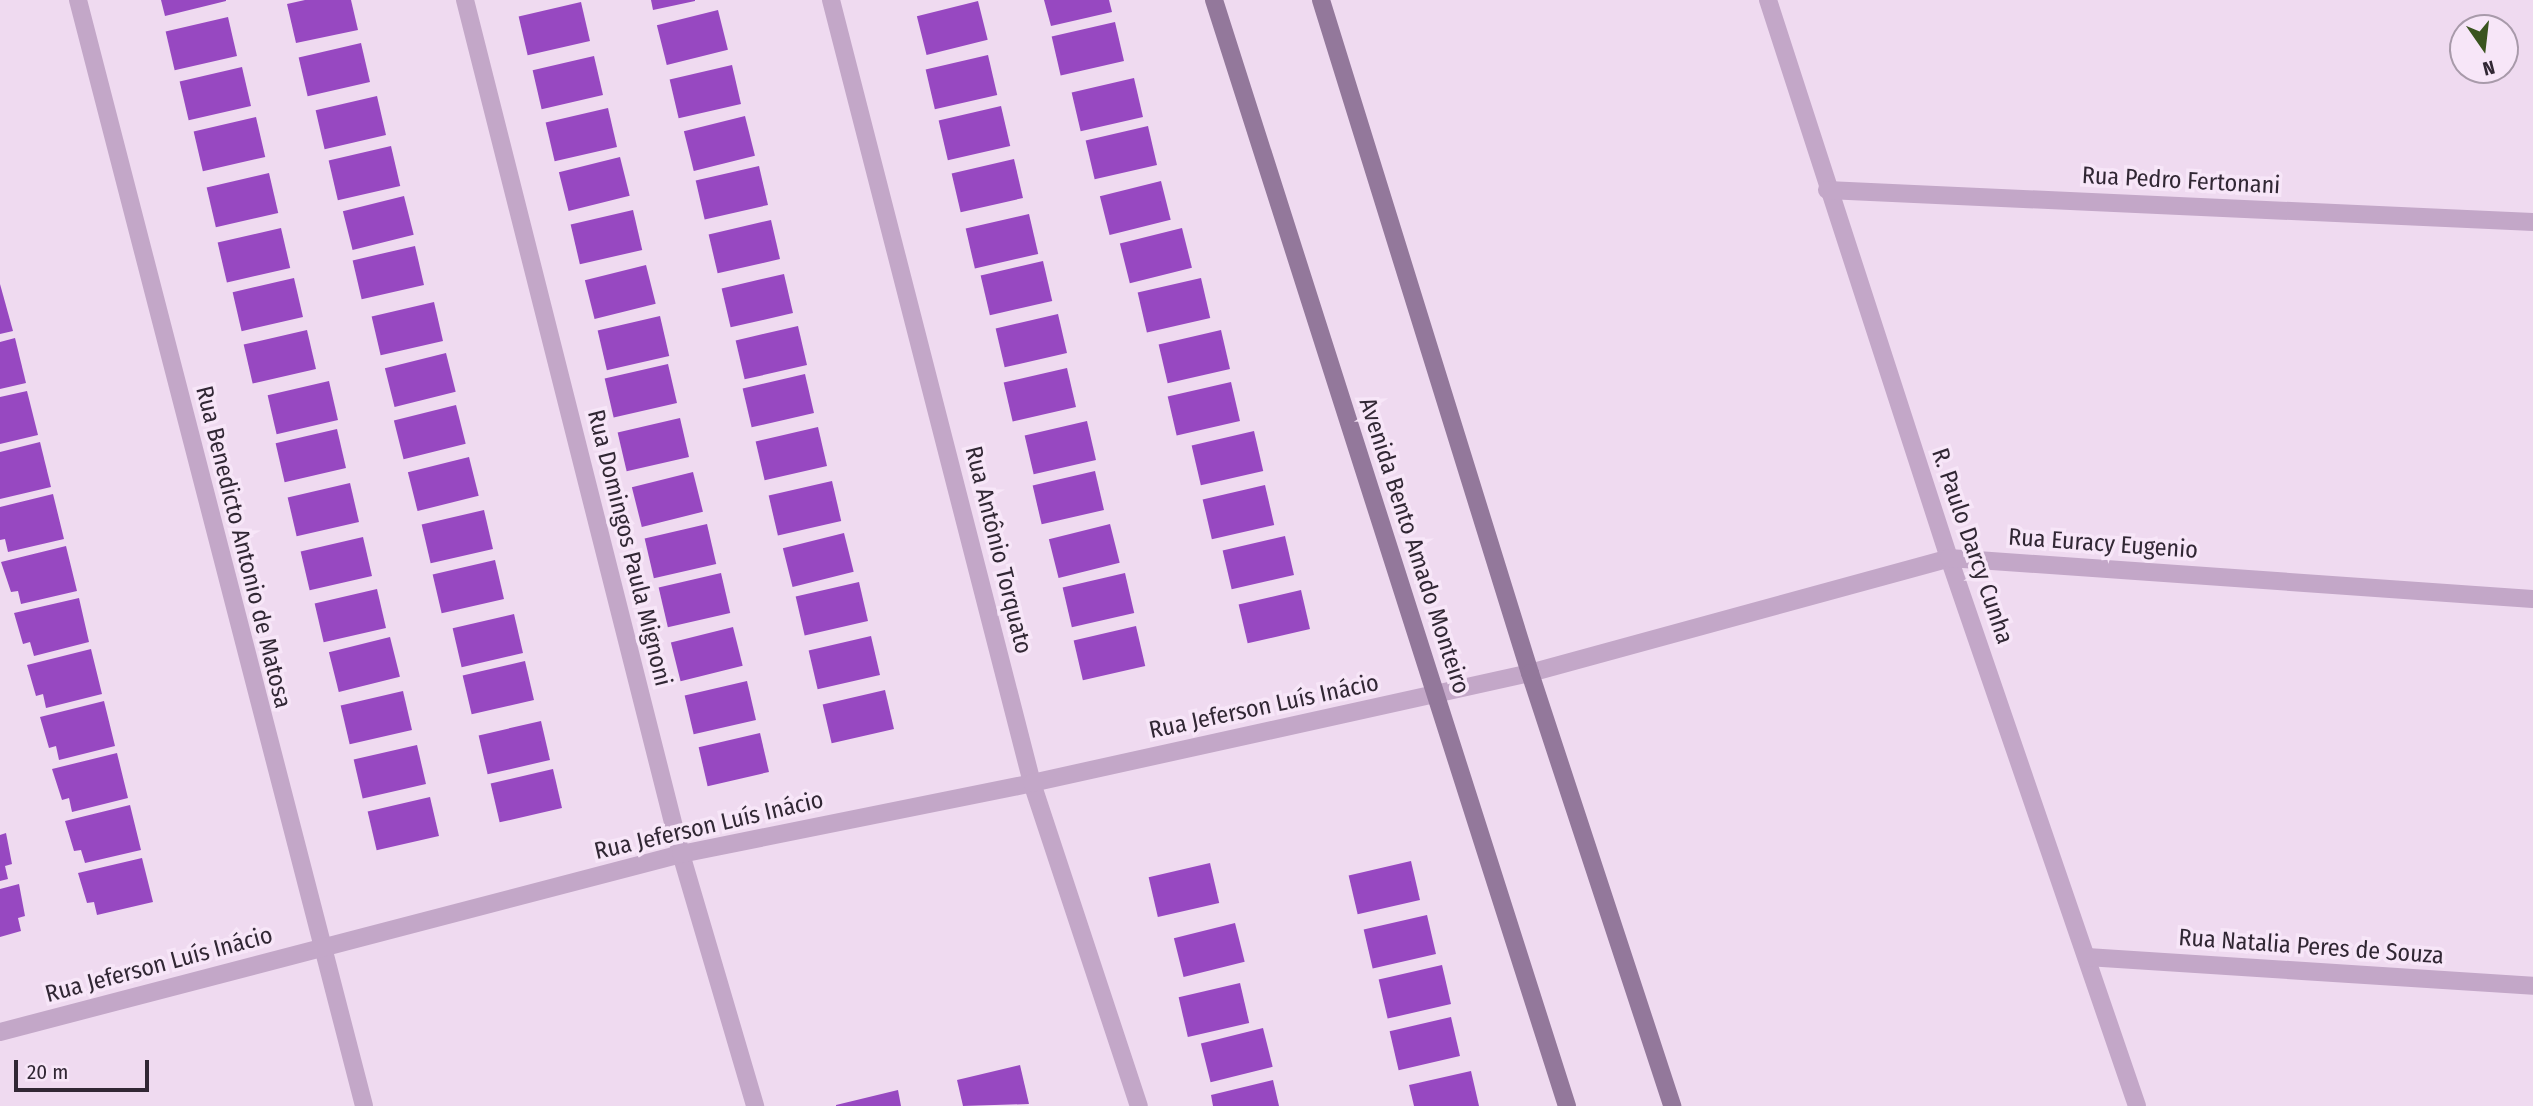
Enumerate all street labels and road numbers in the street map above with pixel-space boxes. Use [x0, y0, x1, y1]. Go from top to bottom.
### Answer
street label: Rua Pedro Fertonani [2081, 161, 2281, 201]
street label: Rua Benedicto Antonio de Matosa [189, 383, 297, 711]
street label: Avenida Bento Amado Monteiro [1352, 394, 1476, 698]
street label: Rua Domingos Paula Mignoni [581, 407, 677, 689]
street label: Rua Antônio Torquato [958, 443, 1038, 657]
street label: R. Paulo Darcy Cunha [1925, 444, 2019, 648]
street label: Rua Euracy Eugenio [2007, 523, 2199, 565]
street label: Rua Jeferson Luís Inácio [1147, 669, 1381, 745]
street label: Rua Jeferson Luís Inácio [592, 786, 826, 866]
street label: Rua Jeferson Luís Inácio [42, 921, 276, 1009]
street label: Rua Natalia Peres de Souza [2177, 923, 2445, 971]

